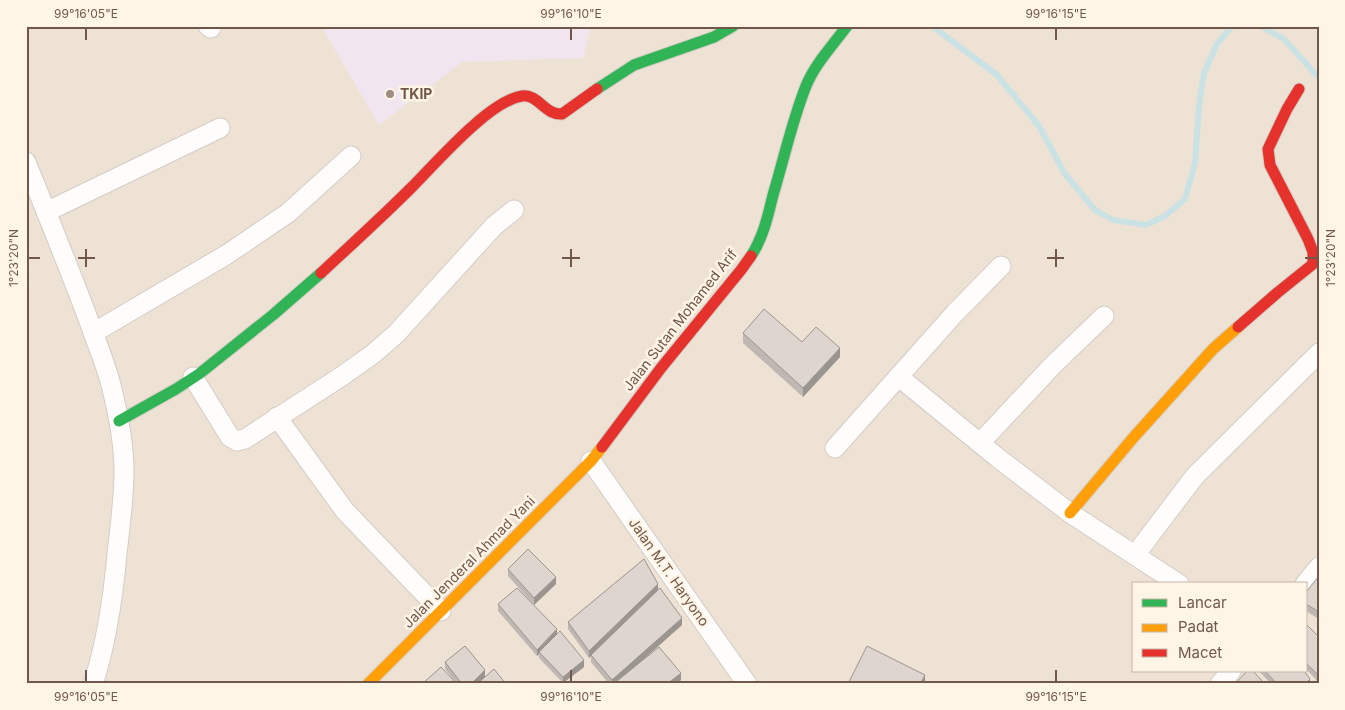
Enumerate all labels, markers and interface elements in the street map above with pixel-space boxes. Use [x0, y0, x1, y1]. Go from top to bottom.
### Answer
text: 99°16'05"E [54, 6, 118, 21]
text: 99°16'10"E [540, 6, 602, 21]
text: 99°16'15"E [1025, 6, 1087, 21]
place label: TKIP [400, 85, 432, 102]
marker: TKIP [384, 88, 396, 100]
text: 1°23'20"N [6, 229, 21, 287]
text: 1°23'20"N [1323, 229, 1338, 287]
street label: Jalan Sutan Mohamed Arif [619, 245, 740, 394]
street label: Jalan Jenderal Ahmad Yani [399, 492, 538, 631]
street label: Jalan M.T. Haryono [626, 514, 713, 629]
legend [1132, 582, 1308, 672]
text: Lancar [1178, 593, 1227, 612]
text: Padat [1178, 617, 1219, 636]
text: Macet [1178, 643, 1222, 662]
text: 99°16'05"E [54, 689, 118, 704]
text: 99°16'10"E [540, 689, 602, 704]
text: 99°16'15"E [1025, 689, 1087, 704]

